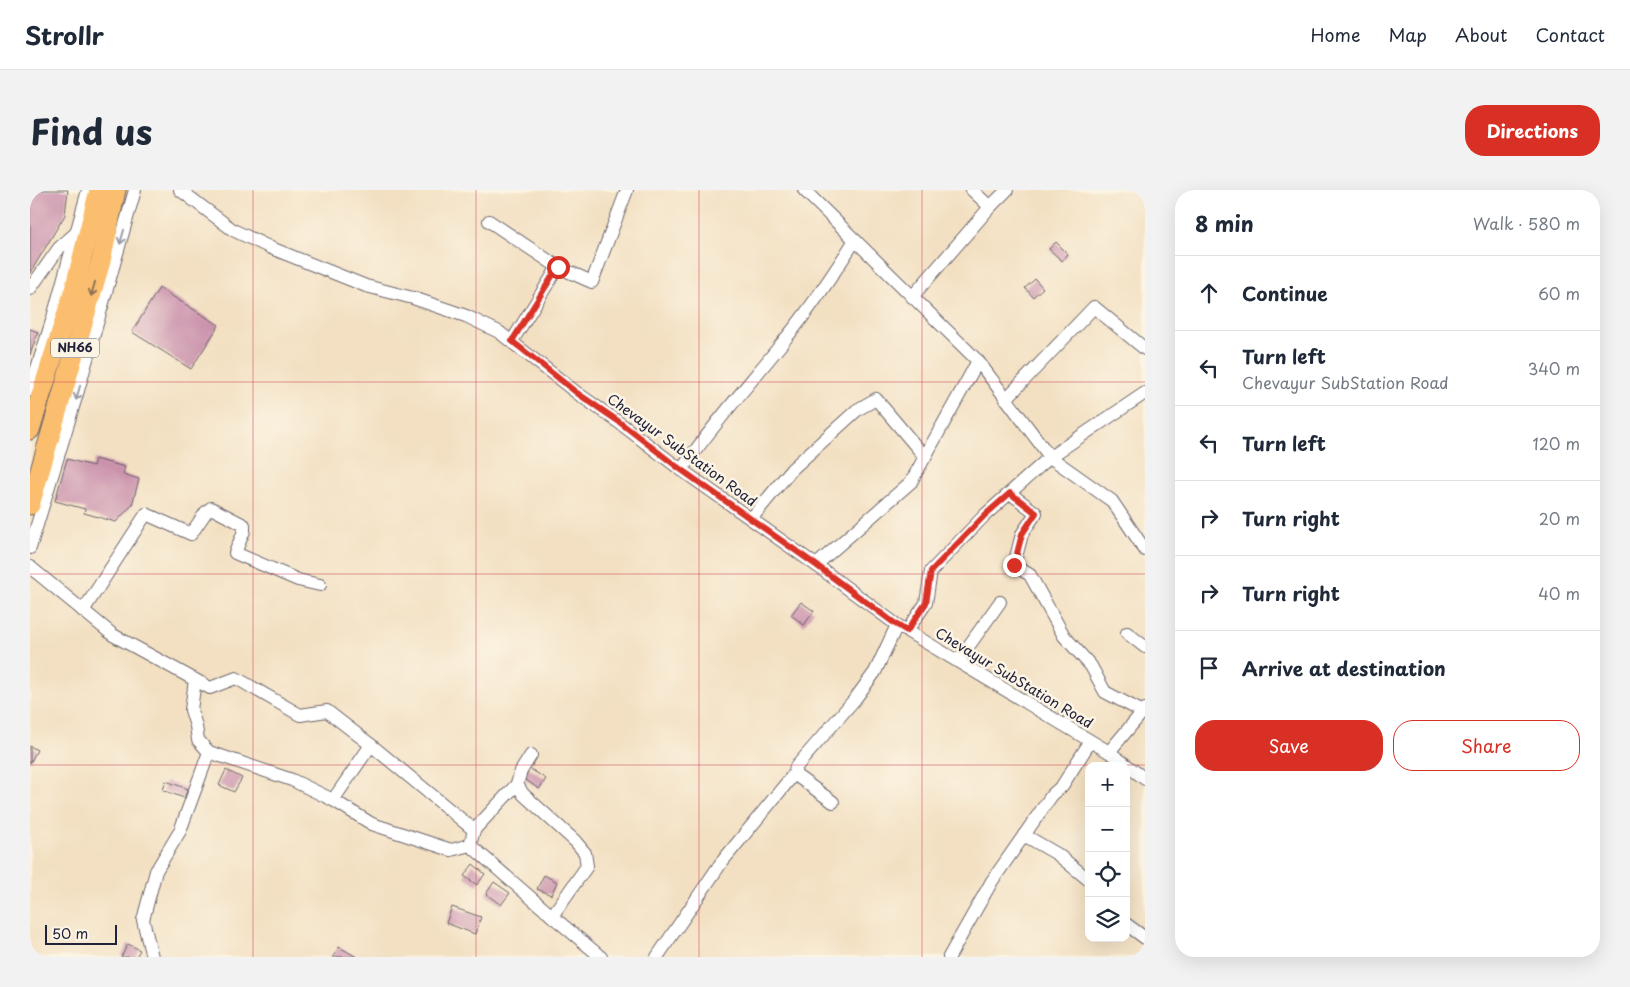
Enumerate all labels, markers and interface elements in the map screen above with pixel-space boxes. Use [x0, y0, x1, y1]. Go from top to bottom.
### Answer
text: Strollr [25, 17, 104, 53]
text: Home [1310, 21, 1360, 48]
text: Map [1388, 21, 1427, 48]
text: About [1455, 21, 1507, 48]
text: Contact [1535, 21, 1605, 48]
text: Find us [30, 104, 152, 157]
button: Directions [1465, 105, 1600, 156]
text: 8 min [1195, 207, 1254, 239]
text: Walk · 580 m [1473, 211, 1580, 235]
one-way arrow [116, 229, 126, 245]
route start [547, 256, 570, 279]
icon: ahead [1195, 279, 1223, 307]
text: Continue [1242, 279, 1328, 307]
one-way arrow [87, 280, 97, 296]
text: 60 m [1538, 281, 1580, 305]
road number: NH66 [51, 338, 99, 358]
text: Turn left [1242, 342, 1326, 370]
icon: left [1195, 354, 1223, 382]
text: 340 m [1528, 356, 1580, 380]
text: Chevayur SubStation Road [1242, 370, 1449, 394]
one-way arrow [72, 385, 82, 401]
street label: Chevayur SubStation Road [603, 388, 762, 511]
icon: left [1195, 429, 1223, 457]
text: Turn left [1242, 429, 1326, 457]
text: 120 m [1533, 431, 1580, 455]
icon: right [1195, 504, 1223, 532]
text: Turn right [1242, 504, 1340, 532]
text: 20 m [1539, 506, 1580, 530]
route end [1003, 554, 1026, 577]
icon: right [1195, 579, 1223, 607]
text: Turn right [1242, 579, 1340, 607]
text: 40 m [1538, 581, 1580, 605]
street label: Chevayur SubStation Road [931, 622, 1097, 733]
icon: arrive [1195, 654, 1223, 682]
text: Arrive at destination [1242, 654, 1446, 682]
button: Save [1195, 720, 1383, 771]
button: Share [1393, 720, 1580, 771]
map controls [1085, 762, 1130, 942]
button: + [1085, 762, 1130, 807]
button: − [1085, 807, 1130, 852]
button: locate [1085, 852, 1130, 897]
button: layers [1085, 897, 1130, 942]
scale bar [45, 922, 118, 945]
text: 50 m [52, 923, 88, 944]

